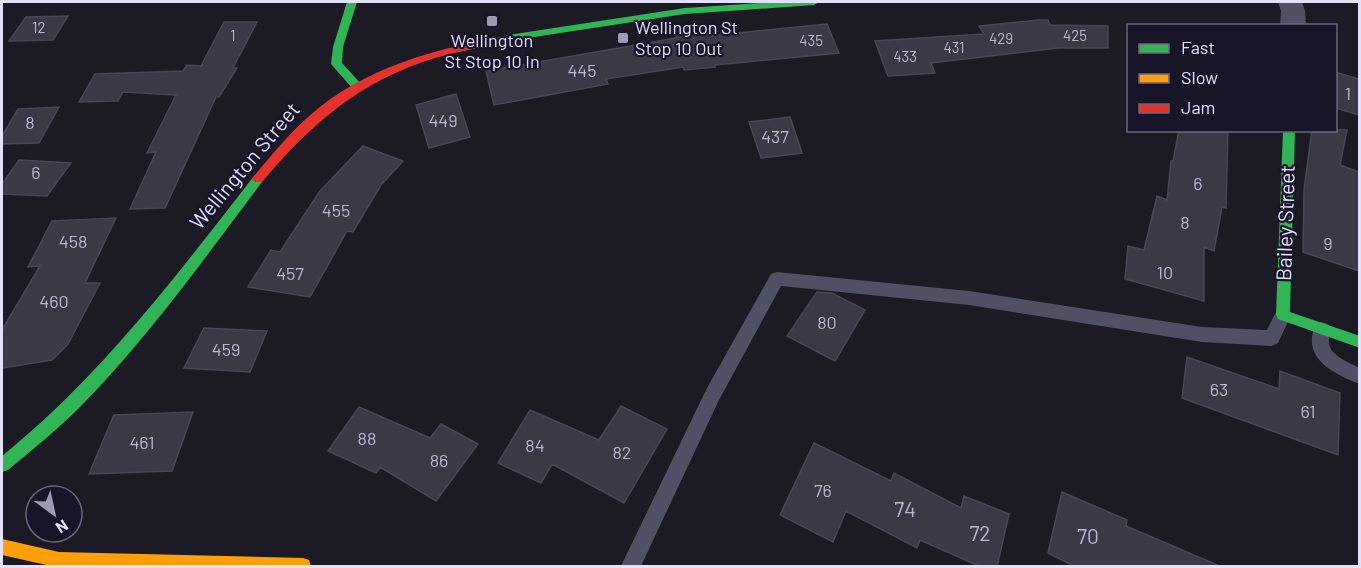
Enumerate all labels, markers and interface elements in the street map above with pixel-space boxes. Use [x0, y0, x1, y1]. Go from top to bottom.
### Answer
marker: Wellington St Stop 10 In [485, 14, 499, 28]
place label: Wellington St Stop 10 Out [635, 16, 738, 59]
house number: 12 [32, 18, 46, 36]
legend [1127, 24, 1337, 132]
house number: 1 [230, 26, 236, 44]
house number: 425 [1063, 26, 1087, 44]
place label: Wellington St Stop 10 In [444, 29, 540, 72]
house number: 429 [989, 29, 1013, 47]
marker: Wellington St Stop 10 Out [616, 31, 630, 45]
house number: 435 [799, 31, 823, 49]
text: Fast [1181, 36, 1215, 58]
house number: 431 [943, 38, 965, 56]
house number: 433 [893, 47, 917, 65]
house number: 445 [567, 59, 597, 81]
text: Slow [1181, 66, 1218, 88]
house number: 1 [1345, 82, 1351, 104]
text: Jam [1181, 96, 1215, 118]
street label: Wellington Street [184, 97, 304, 234]
house number: 449 [428, 109, 458, 131]
house number: 8 [25, 111, 35, 133]
house number: 437 [761, 125, 789, 147]
house number: 6 [31, 161, 41, 183]
street label: Bailey Street [1270, 164, 1299, 281]
house number: 6 [1193, 172, 1203, 194]
house number: 455 [322, 199, 350, 221]
house number: 8 [1180, 211, 1190, 233]
house number: 458 [59, 230, 87, 252]
house number: 9 [1323, 232, 1333, 254]
house number: 10 [1157, 261, 1173, 283]
house number: 457 [276, 262, 304, 284]
house number: 460 [39, 290, 69, 312]
house number: 80 [817, 311, 837, 333]
house number: 459 [212, 338, 240, 360]
house number: 63 [1210, 378, 1228, 400]
house number: 61 [1300, 400, 1316, 422]
house number: 88 [358, 427, 376, 449]
house number: 461 [129, 431, 155, 453]
house number: 84 [525, 434, 545, 456]
house number: 82 [612, 441, 632, 463]
house number: 86 [430, 449, 448, 471]
house number: 76 [814, 479, 832, 501]
north arrow [24, 484, 84, 544]
house number: 74 [894, 496, 916, 521]
text: N [53, 516, 72, 538]
house number: 72 [969, 520, 991, 545]
house number: 70 [1077, 523, 1099, 548]

